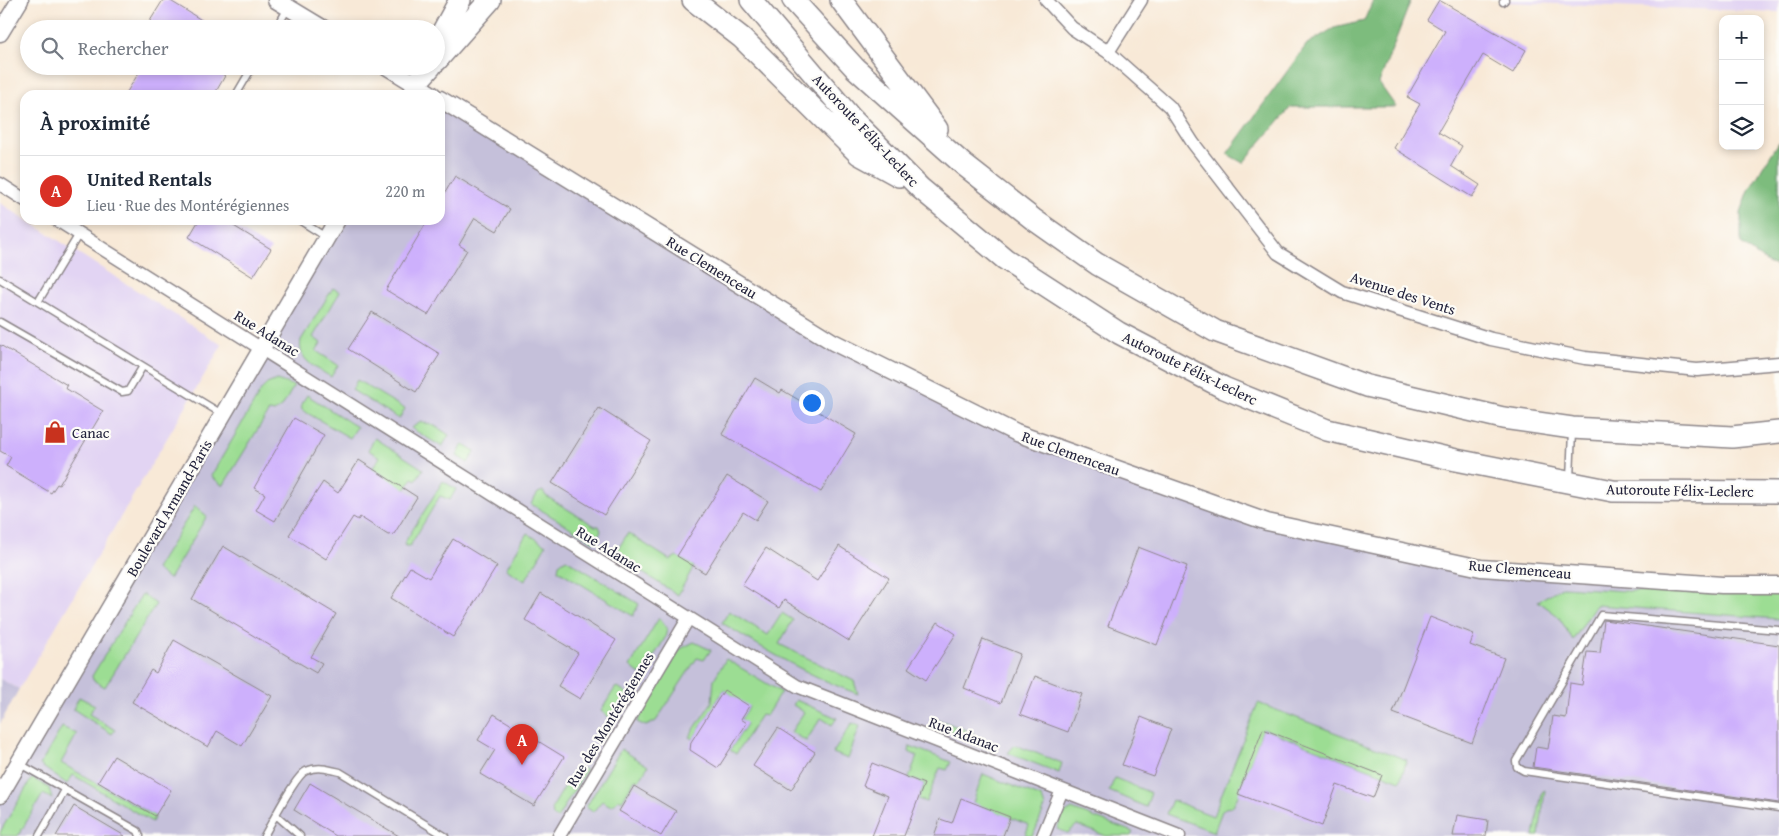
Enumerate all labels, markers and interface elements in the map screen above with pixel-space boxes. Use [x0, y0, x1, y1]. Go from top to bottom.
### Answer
map controls [1719, 15, 1764, 150]
button: + [1719, 15, 1764, 60]
search box [20, 20, 445, 75]
icon: search [38, 34, 66, 62]
text: Rechercher [78, 34, 169, 62]
button: − [1719, 60, 1764, 105]
street label: Autoroute Félix-Leclerc [808, 69, 924, 191]
button: layers [1719, 105, 1764, 150]
text: À proximité [40, 107, 150, 138]
text: United Rentals [87, 165, 212, 193]
text: A [51, 179, 61, 203]
text: 220 m [385, 179, 425, 203]
text: Lieu · Rue des Montérégiennes [87, 193, 289, 217]
street label: Rue Clemenceau [663, 231, 762, 304]
street label: Avenue des Vents [1348, 266, 1458, 320]
street label: Rue Adanac [230, 305, 304, 362]
street label: Autoroute Félix-Leclerc [1119, 326, 1261, 410]
your location [799, 390, 825, 416]
shop icon: Canac [42, 419, 68, 445]
place label: Canac [72, 422, 110, 443]
street label: Rue Clemenceau [1019, 426, 1124, 481]
street label: Boulevard Armand-Paris [121, 436, 217, 580]
street label: Autoroute Félix-Leclerc [1606, 478, 1754, 502]
street label: Rue Adanac [572, 521, 646, 578]
street label: Rue Clemenceau [1468, 554, 1573, 584]
street label: Rue des Montérégiennes [561, 648, 659, 790]
street label: Rue Adanac [926, 711, 1002, 757]
pin: A [506, 724, 538, 765]

